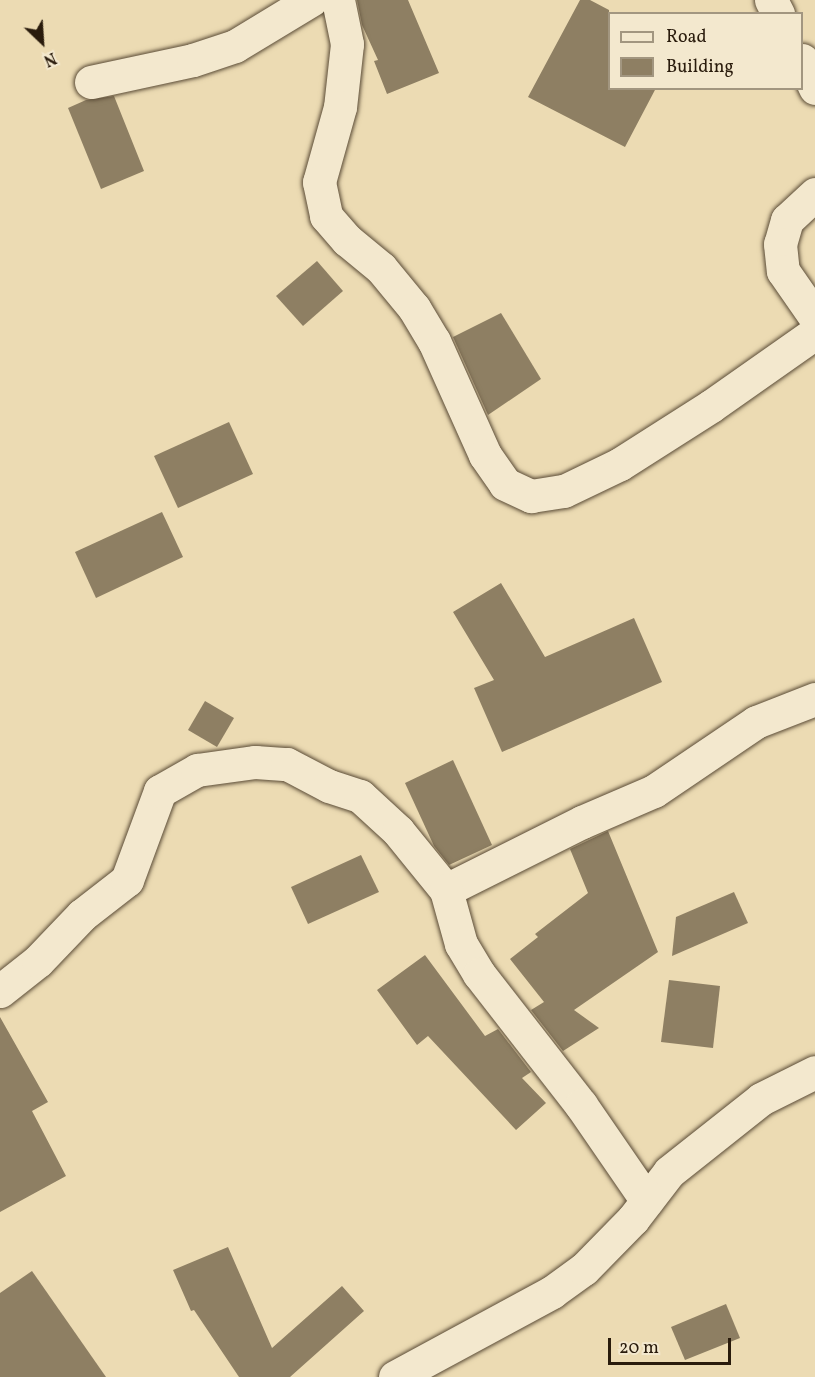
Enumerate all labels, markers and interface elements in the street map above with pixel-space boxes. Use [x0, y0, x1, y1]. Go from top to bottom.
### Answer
north arrow [12, 12, 72, 72]
legend [608, 12, 803, 90]
text: Road [666, 25, 707, 50]
text: N [40, 46, 60, 71]
text: Building [666, 55, 734, 80]
scale bar [611, 1326, 734, 1364]
text: 20 m [619, 1336, 659, 1361]

